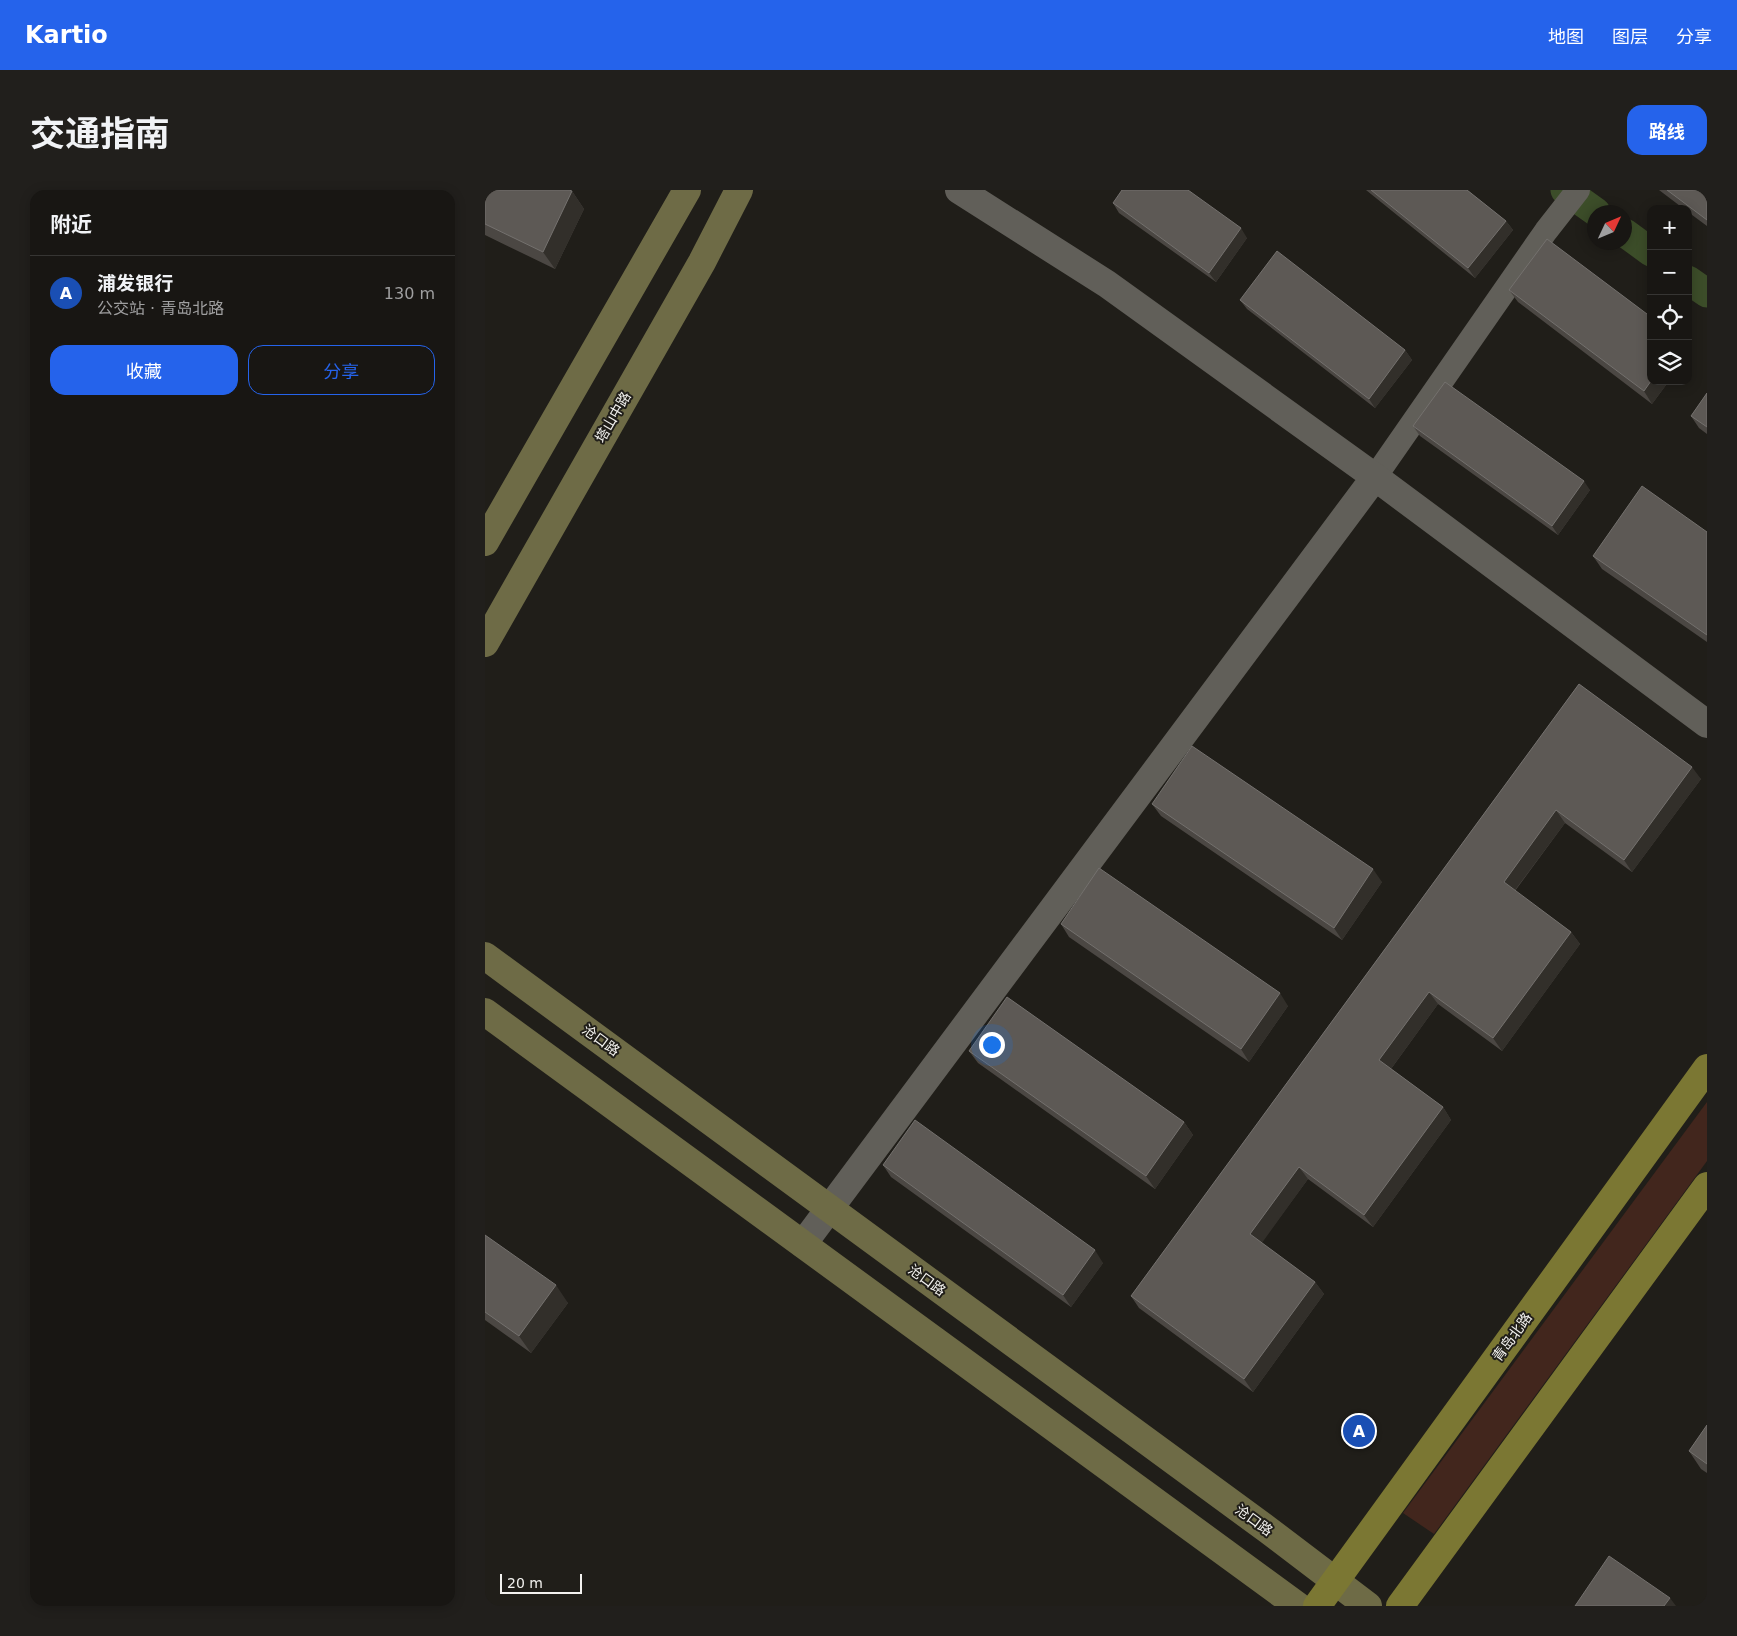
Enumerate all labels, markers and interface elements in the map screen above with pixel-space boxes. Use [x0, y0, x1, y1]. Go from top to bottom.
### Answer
text: Kartio [25, 21, 108, 49]
text: 地图 [1548, 26, 1584, 47]
text: 图层 [1612, 26, 1648, 47]
text: 分享 [1676, 26, 1712, 47]
button: 路线 [1627, 105, 1707, 155]
text: 交通指南 [30, 114, 170, 154]
north arrow [1587, 205, 1632, 250]
map controls [1647, 205, 1692, 385]
button: + [1647, 205, 1692, 250]
text: 附近 [50, 213, 92, 237]
button: − [1647, 250, 1692, 295]
text: 浦发银行 [97, 272, 173, 294]
text: A [60, 284, 72, 303]
text: 130 m [384, 284, 435, 303]
button: locate [1647, 295, 1692, 340]
text: 公交站 · 青岛北路 [97, 299, 224, 318]
button: layers [1647, 340, 1692, 385]
button: 收藏 [50, 345, 238, 395]
button: 分享 [248, 345, 435, 395]
street label: 塔山中路 [592, 389, 634, 445]
street label: 沧口路 [579, 1021, 623, 1059]
your location [979, 1032, 1005, 1058]
street label: 沧口路 [905, 1261, 949, 1299]
street label: 青岛北路 [1489, 1310, 1535, 1364]
pin: A [1343, 1412, 1375, 1450]
street label: 沧口路 [1232, 1501, 1276, 1539]
scale bar [500, 1571, 583, 1594]
text: 20 m [507, 1575, 543, 1591]

